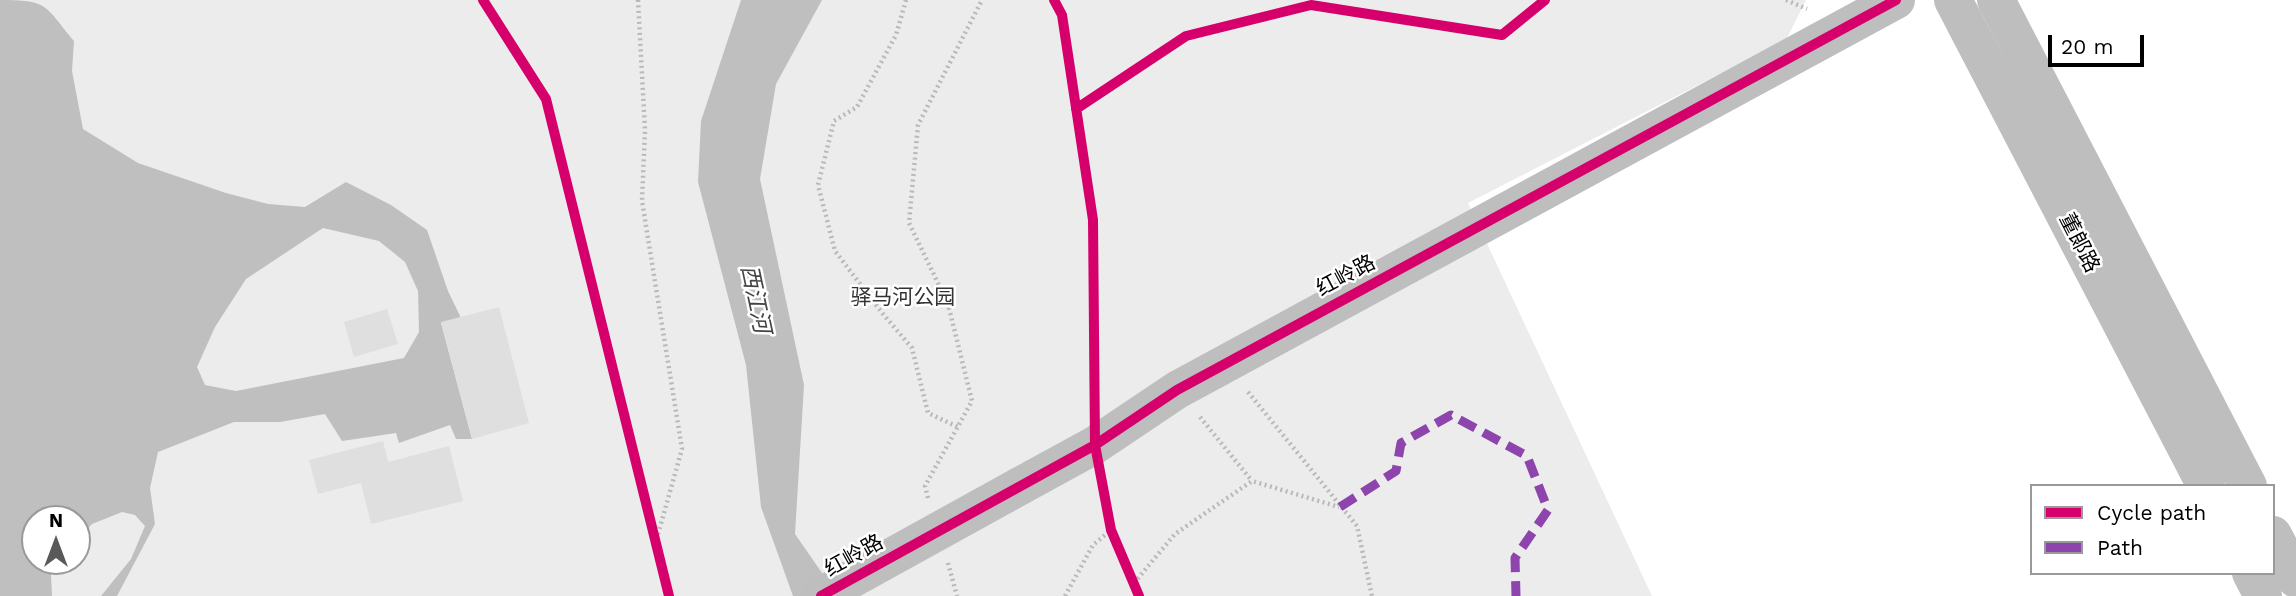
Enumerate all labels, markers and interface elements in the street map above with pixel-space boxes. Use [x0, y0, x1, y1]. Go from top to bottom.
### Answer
scale bar [2051, 21, 2147, 65]
text: 20 m [2061, 34, 2113, 59]
street label: 董郞路 [2053, 209, 2105, 277]
street label: 红岭路 [1312, 250, 1380, 302]
water label: 西江河 [734, 262, 776, 336]
park label: 驿马河公园 [851, 285, 955, 311]
legend [2030, 484, 2275, 575]
text: Cycle path [2097, 500, 2206, 525]
north arrow [21, 505, 91, 575]
text: N [49, 509, 63, 532]
street label: 红岭路 [820, 530, 888, 582]
text: Path [2097, 535, 2143, 560]

